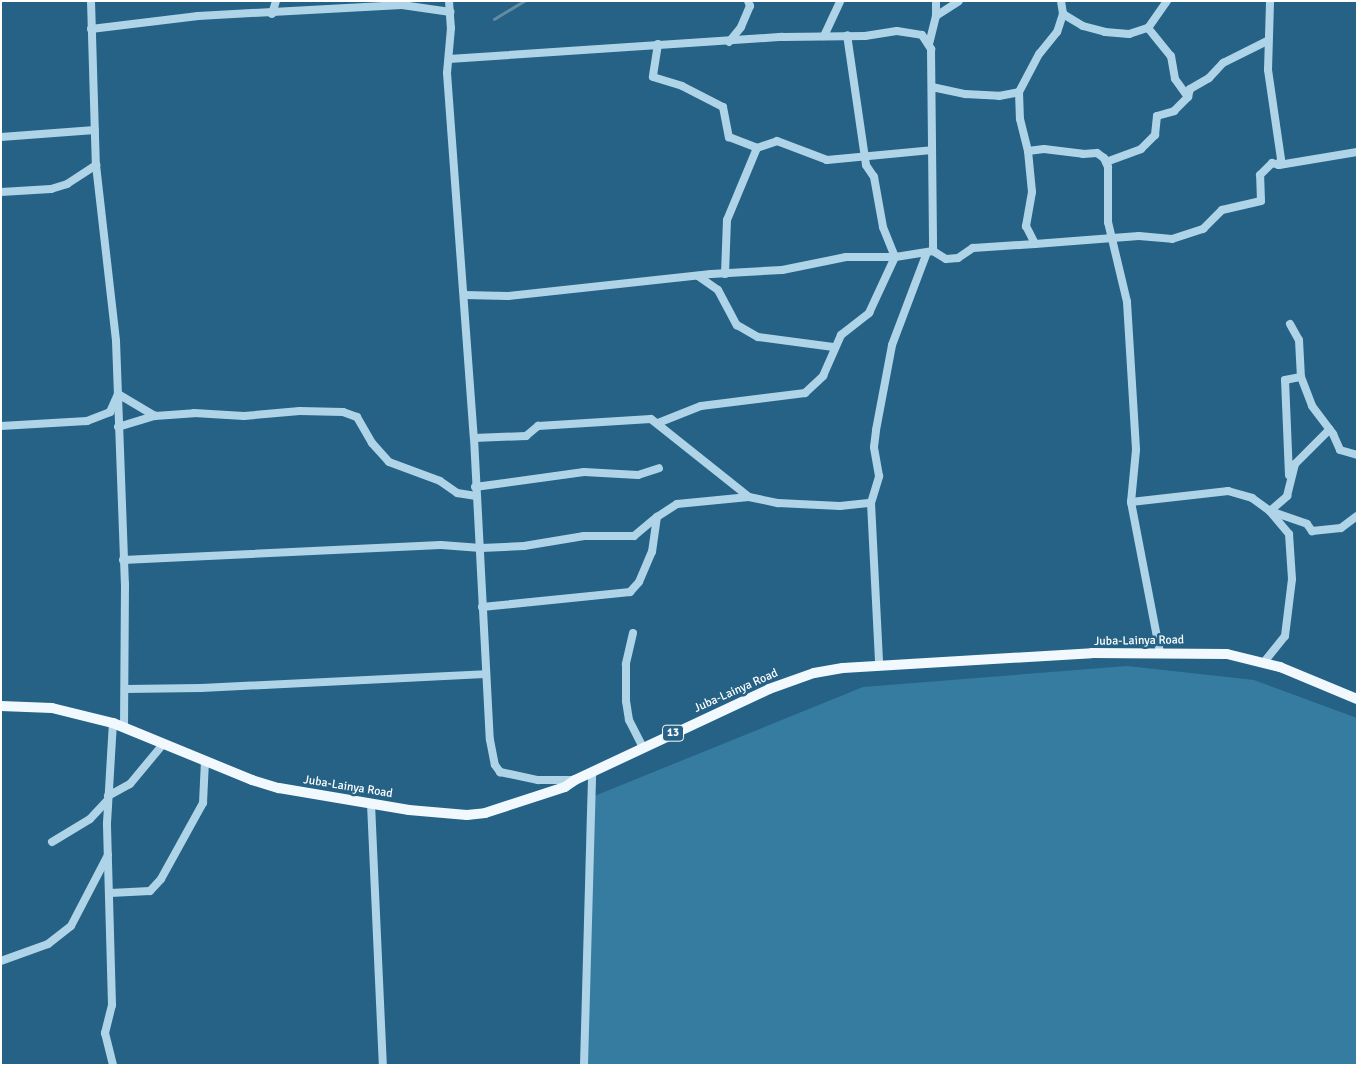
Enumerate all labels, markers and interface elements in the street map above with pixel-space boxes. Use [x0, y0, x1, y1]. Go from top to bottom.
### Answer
street label: Juba-Lainya Road [1094, 633, 1184, 649]
street label: Juba-Lainya Road [692, 666, 780, 716]
road number: 13 [662, 724, 684, 741]
street label: Juba-Lainya Road [302, 773, 394, 801]

